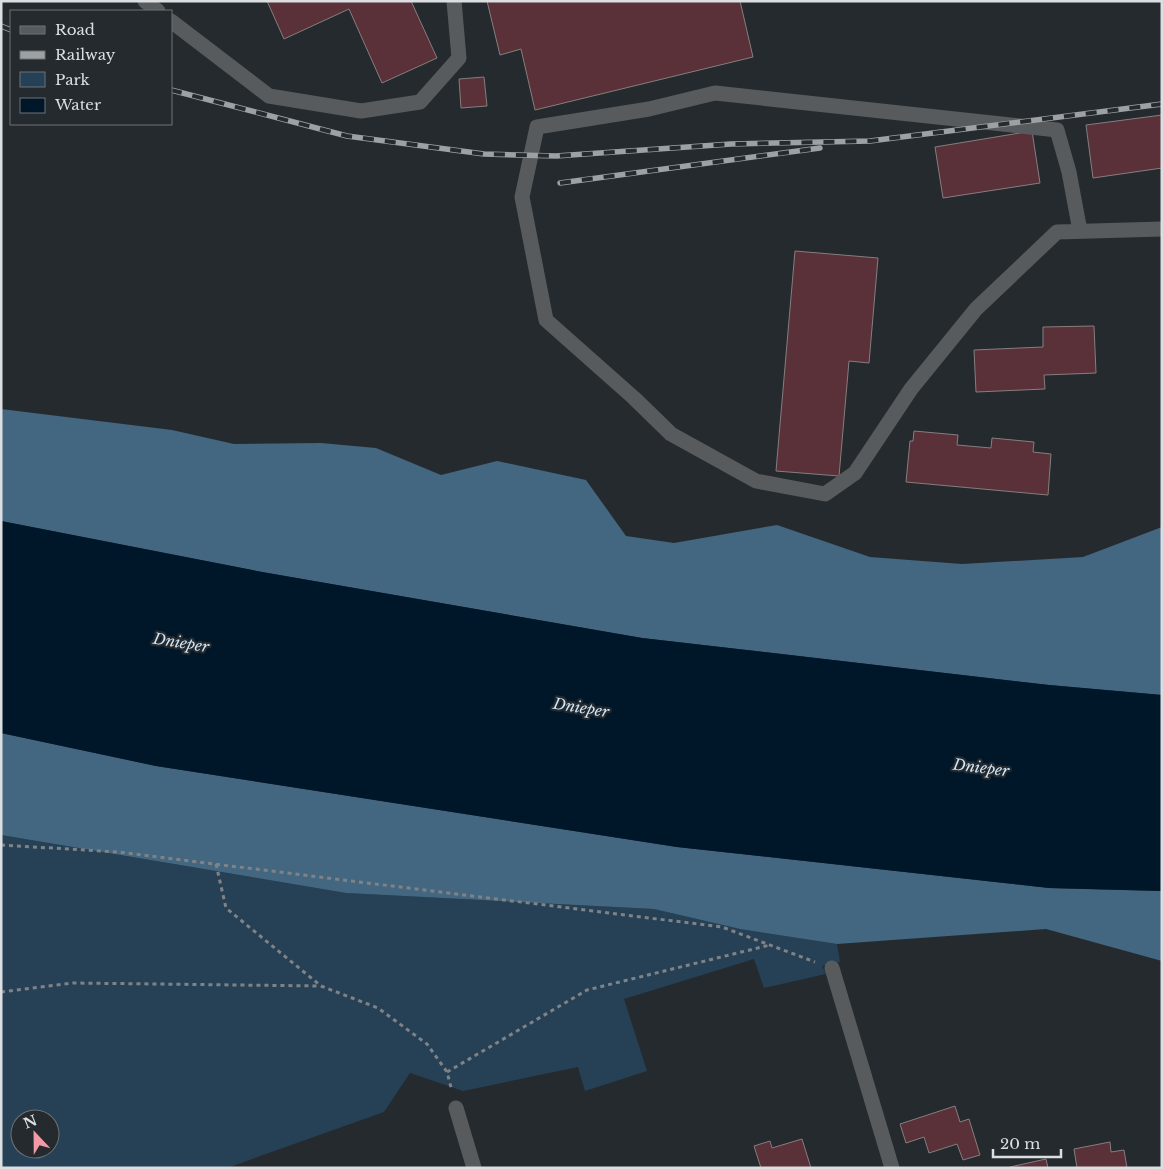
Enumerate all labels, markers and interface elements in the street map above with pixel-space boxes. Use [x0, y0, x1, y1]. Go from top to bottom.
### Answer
legend [10, 10, 172, 125]
text: Road [55, 20, 95, 39]
text: Railway [55, 45, 116, 64]
text: Park [55, 70, 91, 89]
text: Water [54, 95, 102, 114]
water label: Dnieper [151, 629, 211, 656]
water label: Dnieper [551, 694, 611, 721]
water label: Dnieper [951, 755, 1011, 780]
north arrow [10, 1109, 60, 1159]
text: N [21, 1111, 40, 1133]
scale bar [993, 1126, 1060, 1158]
text: 20 m [1000, 1134, 1040, 1153]

